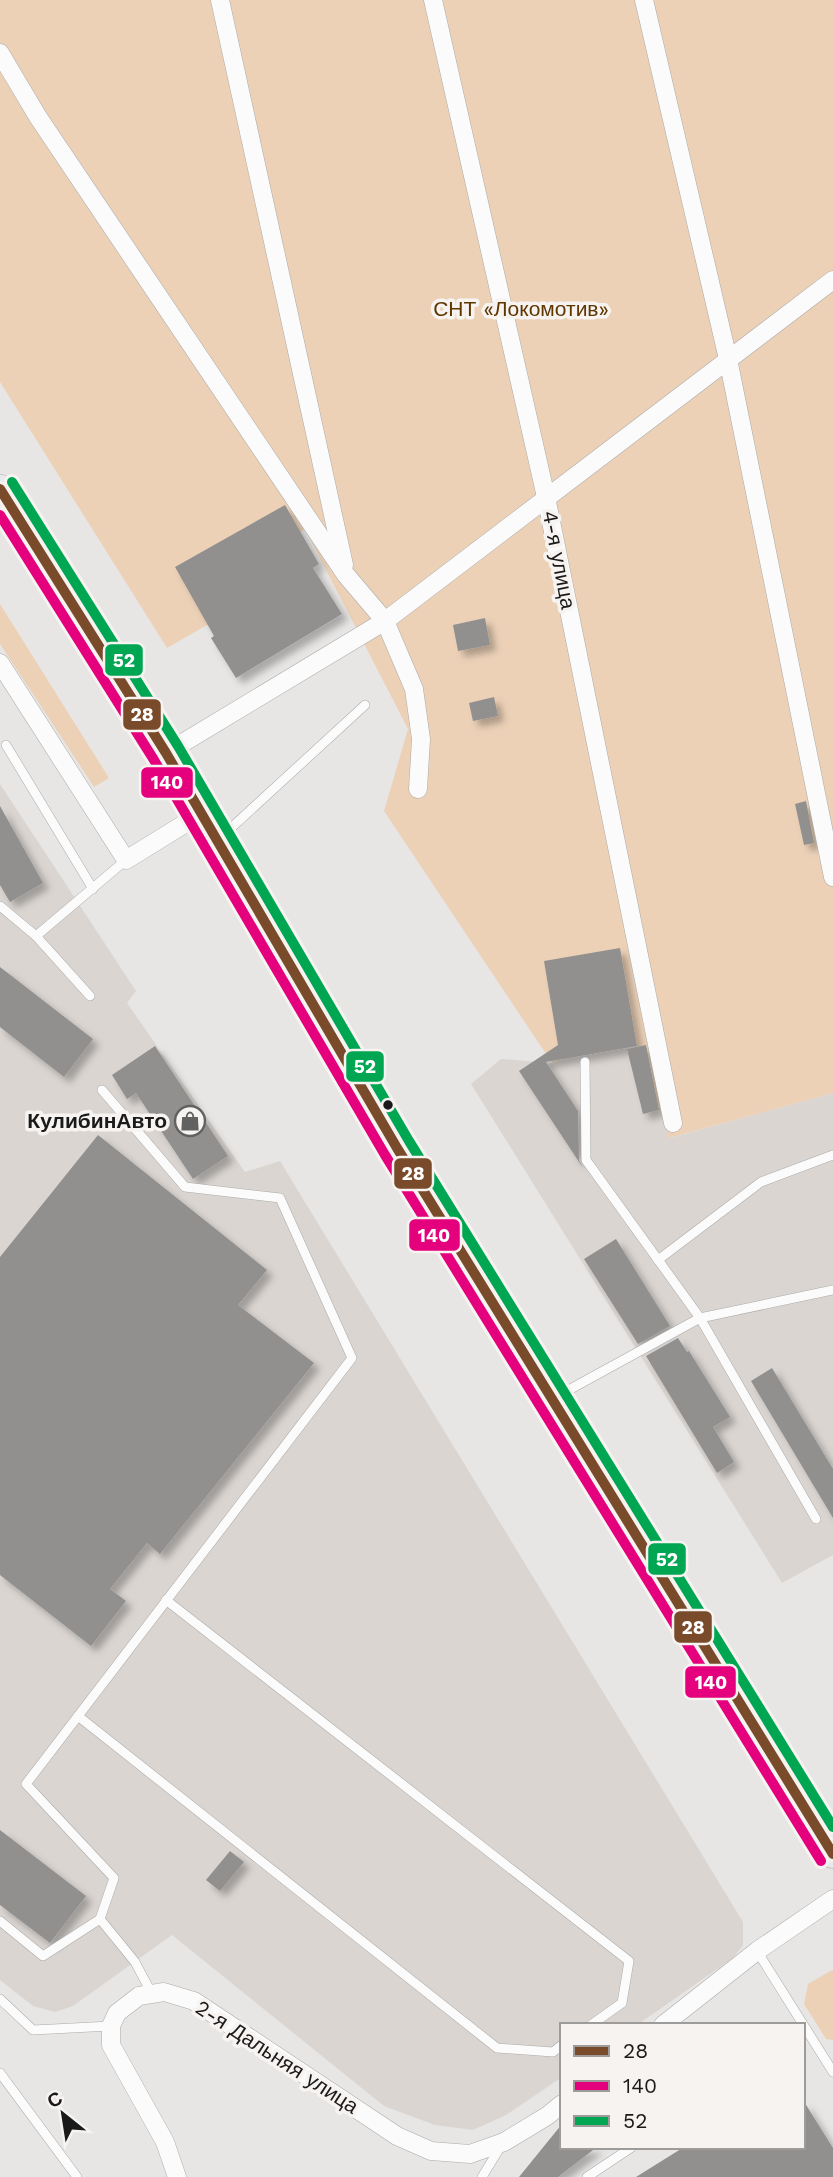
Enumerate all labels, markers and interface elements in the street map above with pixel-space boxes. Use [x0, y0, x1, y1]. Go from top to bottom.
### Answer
park label: СНТ «Локомотив» [433, 296, 609, 321]
street label: 4-я улица [538, 509, 581, 612]
line badge: 52 [104, 643, 144, 677]
text: 52 [113, 649, 135, 672]
line badge: 28 [122, 698, 162, 731]
text: 28 [130, 703, 154, 726]
line badge: 140 [140, 766, 194, 799]
text: 140 [151, 771, 183, 794]
line badge: 52 [345, 1050, 385, 1083]
text: 52 [354, 1055, 376, 1078]
unlabelled marker [381, 1098, 395, 1112]
shop icon: КулибинАвто [173, 1104, 207, 1138]
place label: КулибинАвто [27, 1108, 167, 1133]
line badge: 28 [393, 1157, 433, 1190]
text: 28 [401, 1162, 425, 1185]
line badge: 140 [408, 1218, 461, 1252]
text: 140 [418, 1224, 450, 1247]
line badge: 52 [647, 1542, 687, 1576]
text: 52 [656, 1548, 678, 1571]
line badge: 28 [673, 1610, 713, 1644]
text: 28 [681, 1616, 705, 1639]
line badge: 140 [684, 1665, 737, 1699]
text: 140 [695, 1671, 727, 1694]
street label: 2-я Дальняя улица [191, 1995, 364, 2119]
legend [560, 2023, 805, 2149]
text: 28 [623, 2038, 648, 2063]
text: 140 [623, 2073, 657, 2098]
north arrow [28, 2079, 98, 2149]
text: С [43, 2086, 67, 2113]
text: 52 [623, 2108, 647, 2133]

